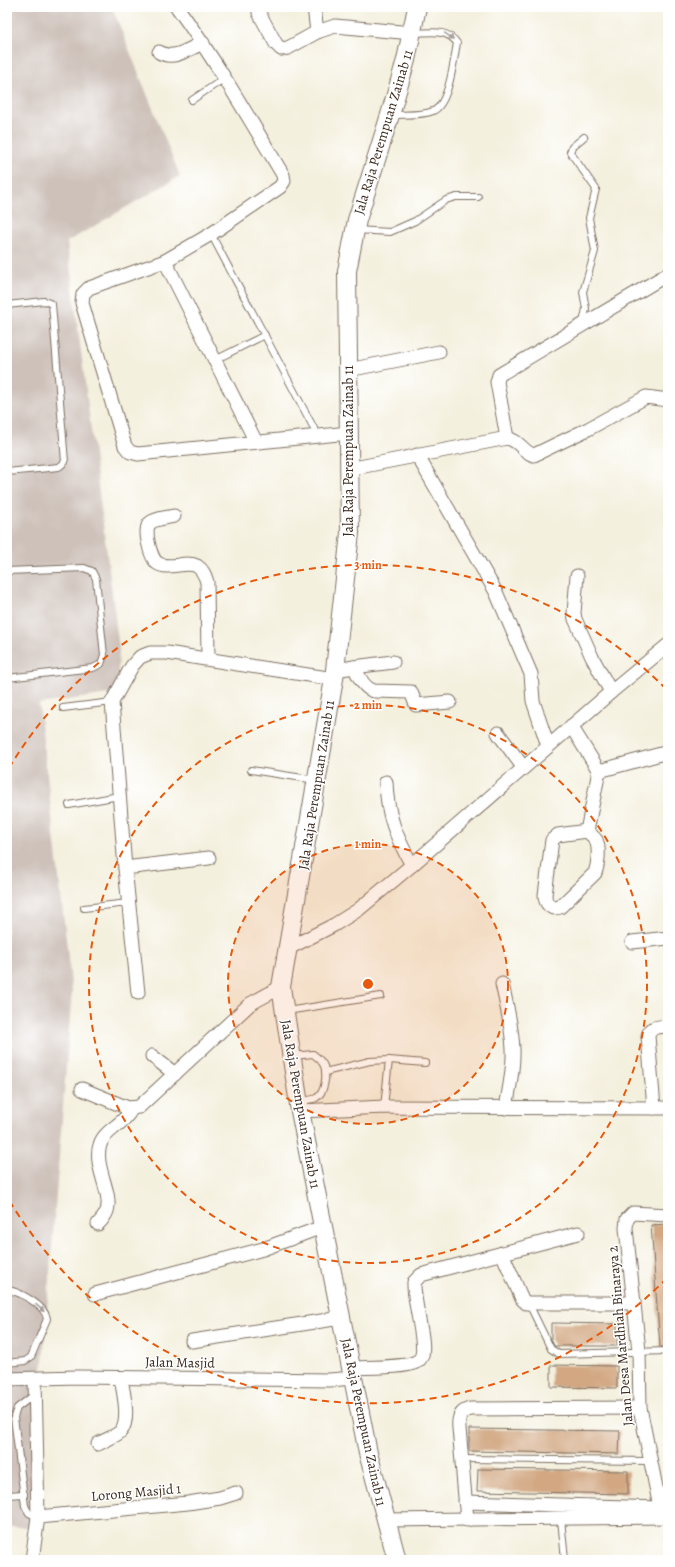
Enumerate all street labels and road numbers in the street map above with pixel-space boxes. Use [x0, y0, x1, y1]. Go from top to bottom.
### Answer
street label: Jala Raja Perempuan Zainab 11 [349, 47, 418, 217]
street label: Jala Raja Perempuan Zainab 11 [339, 365, 358, 537]
street label: Jala Raja Perempuan Zainab 11 [294, 699, 339, 871]
street label: Jala Raja Perempuan Zainab 11 [276, 1018, 325, 1190]
street label: Jalan Desa Mardhiah Binaraya 2 [603, 1245, 638, 1427]
street label: Jala Raja Perempuan Zainab 11 [336, 1336, 391, 1508]
street label: Jalan Masjid [145, 1352, 216, 1373]
street label: Lorong Masjid 1 [90, 1479, 182, 1506]

